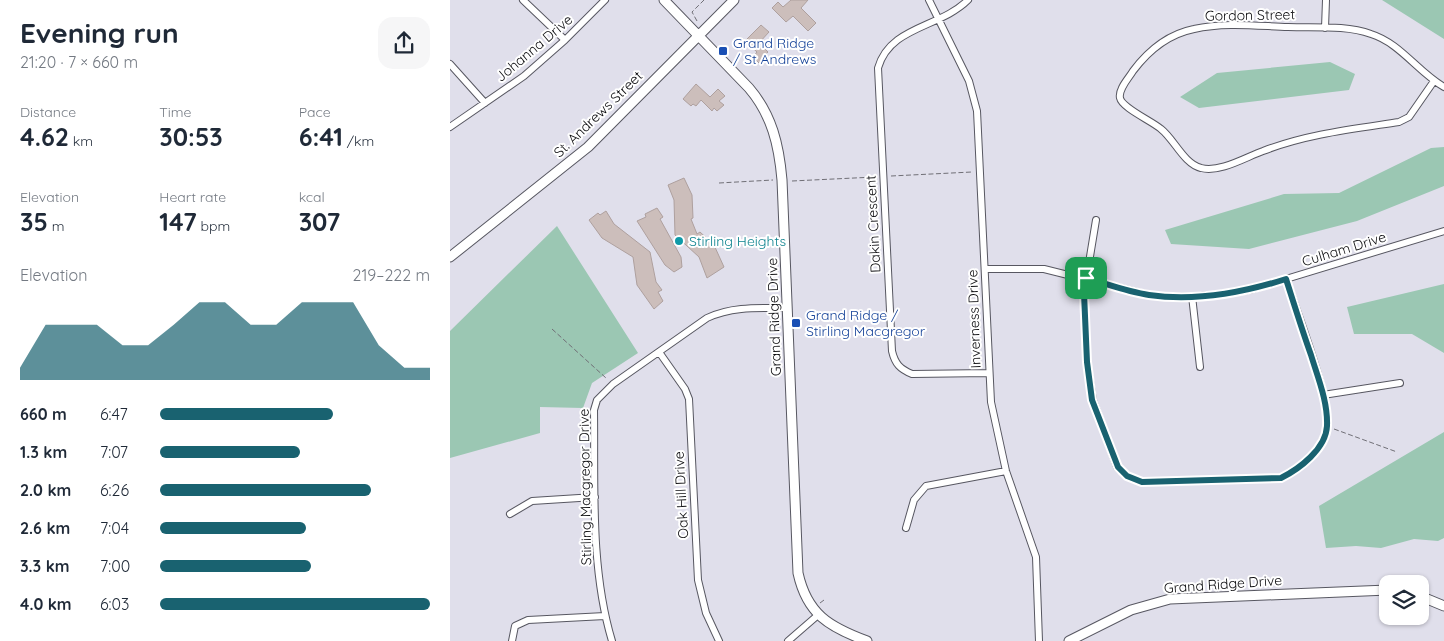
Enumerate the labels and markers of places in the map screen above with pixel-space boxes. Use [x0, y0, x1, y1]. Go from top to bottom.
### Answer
place label: Grand Ridge / St Andrews [733, 34, 816, 68]
marker: Grand Ridge / St Andrews [717, 45, 729, 57]
place label: Stirling Heights [689, 232, 786, 250]
marker: Stirling Heights [673, 235, 685, 247]
pin [1065, 257, 1107, 299]
place label: Grand Ridge / Stirling Macgregor [806, 306, 926, 340]
marker: Grand Ridge / Stirling Macgregor [790, 317, 802, 329]

